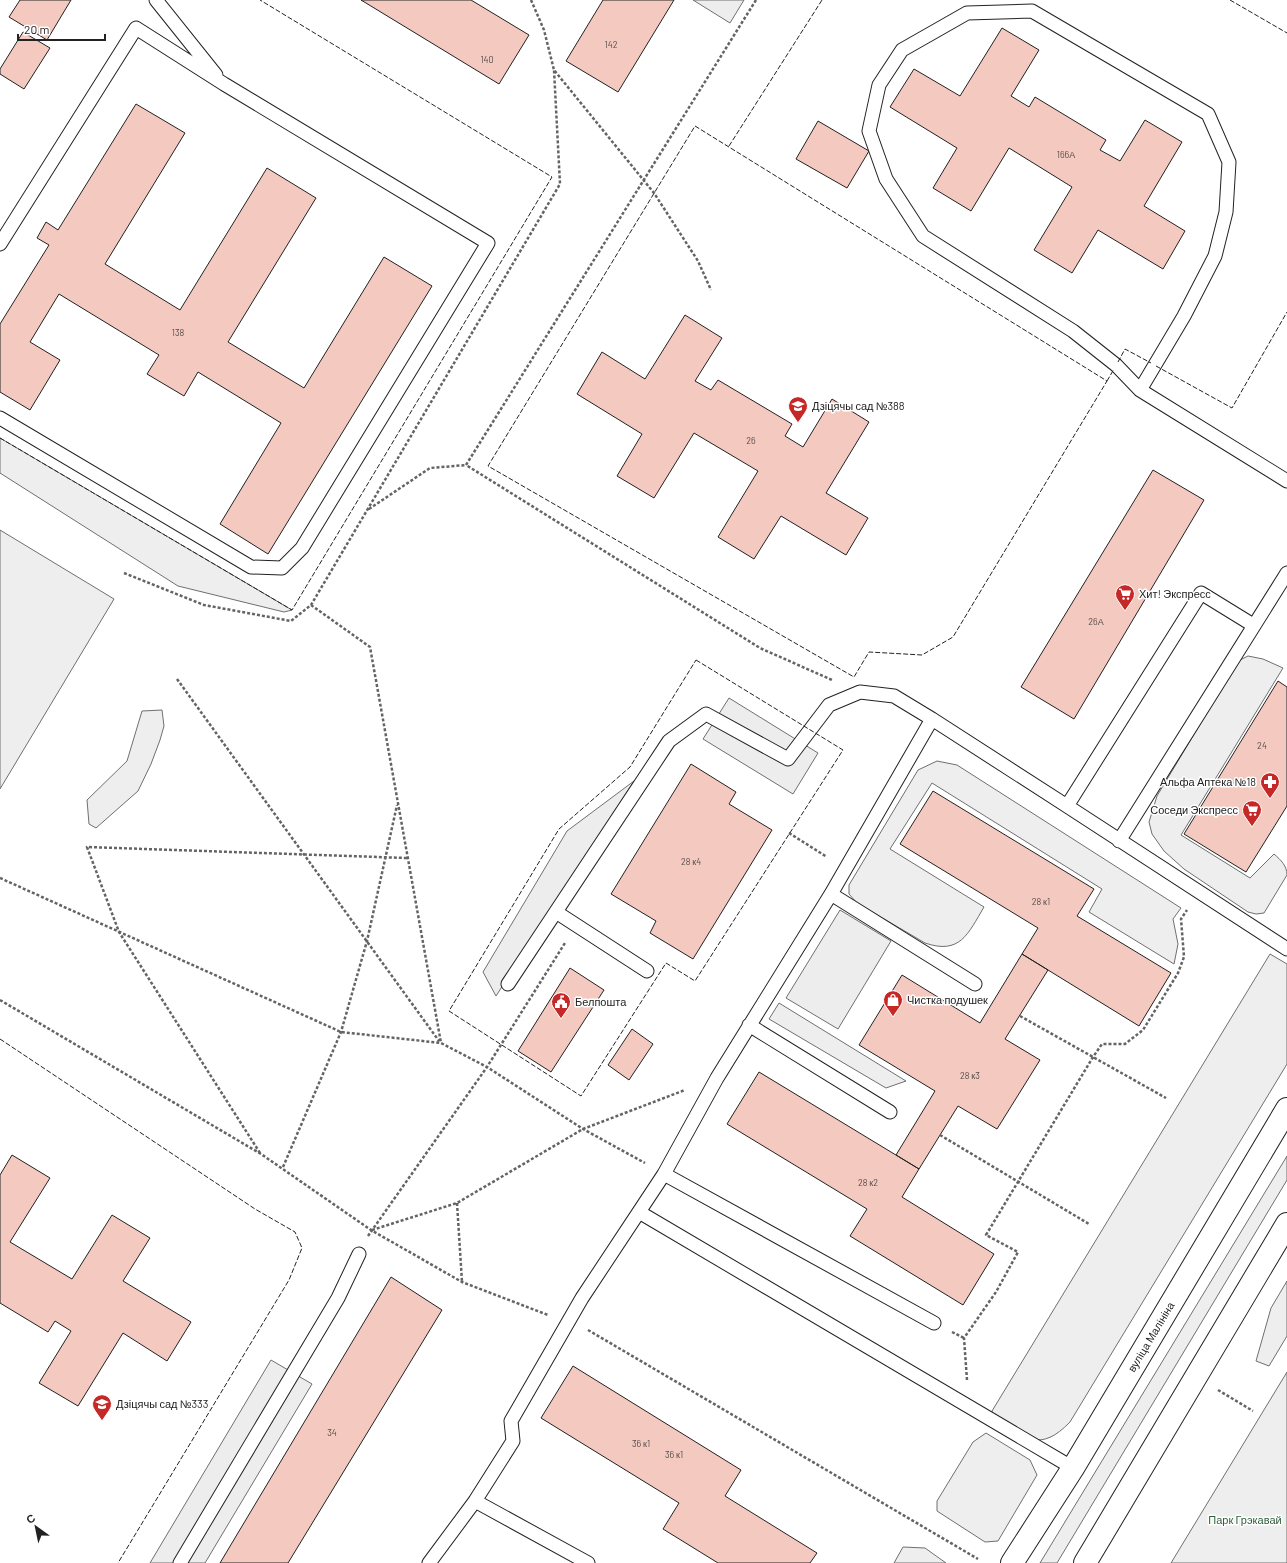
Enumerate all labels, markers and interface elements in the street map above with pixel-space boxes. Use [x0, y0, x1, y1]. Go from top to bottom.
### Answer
scale bar [18, 16, 105, 42]
text: 20 m [24, 22, 50, 36]
house number: 142 [605, 39, 618, 50]
house number: 140 [480, 54, 494, 65]
house number: 166А [1057, 149, 1075, 160]
house number: 138 [172, 327, 185, 338]
school or university icon: Дзіцячы сад №388 [787, 395, 809, 423]
place label: Дзіцячы сад №388 [812, 399, 905, 412]
house number: 26 [746, 435, 756, 446]
supermarket icon: Хит! Экспресс [1114, 583, 1136, 611]
place label: Хит! Экспресс [1139, 587, 1211, 600]
house number: 26А [1088, 616, 1104, 627]
house number: 24 [1257, 740, 1267, 751]
pharmacy icon: Альфа Аптека №18 [1259, 771, 1281, 799]
place label: Альфа Аптека №18 [1160, 775, 1256, 788]
supermarket icon: Соседи Экспресс [1241, 799, 1263, 827]
place label: Соседи Экспресс [1150, 803, 1238, 816]
house number: 28 к4 [681, 856, 701, 867]
house number: 28 к1 [1032, 896, 1050, 907]
shop icon: Чистка подушек [882, 989, 904, 1017]
public building icon: Белпошта [550, 991, 572, 1019]
place label: Чистка подушек [907, 993, 988, 1006]
place label: Белпошта [575, 995, 627, 1008]
house number: 28 к3 [960, 1070, 980, 1081]
house number: 28 к2 [858, 1177, 878, 1188]
street label: вуліца Малініна [1125, 1299, 1177, 1374]
school or university icon: Дзіцячы сад №333 [91, 1393, 113, 1421]
place label: Дзіцячы сад №333 [116, 1397, 208, 1410]
house number: 34 [327, 1427, 337, 1438]
house number: 36 к1 [632, 1438, 650, 1449]
house number: 36 к1 [665, 1449, 683, 1460]
north arrow [16, 1507, 56, 1547]
text: С [23, 1511, 37, 1526]
park label: Парк Грэкавай [1208, 1513, 1282, 1526]

